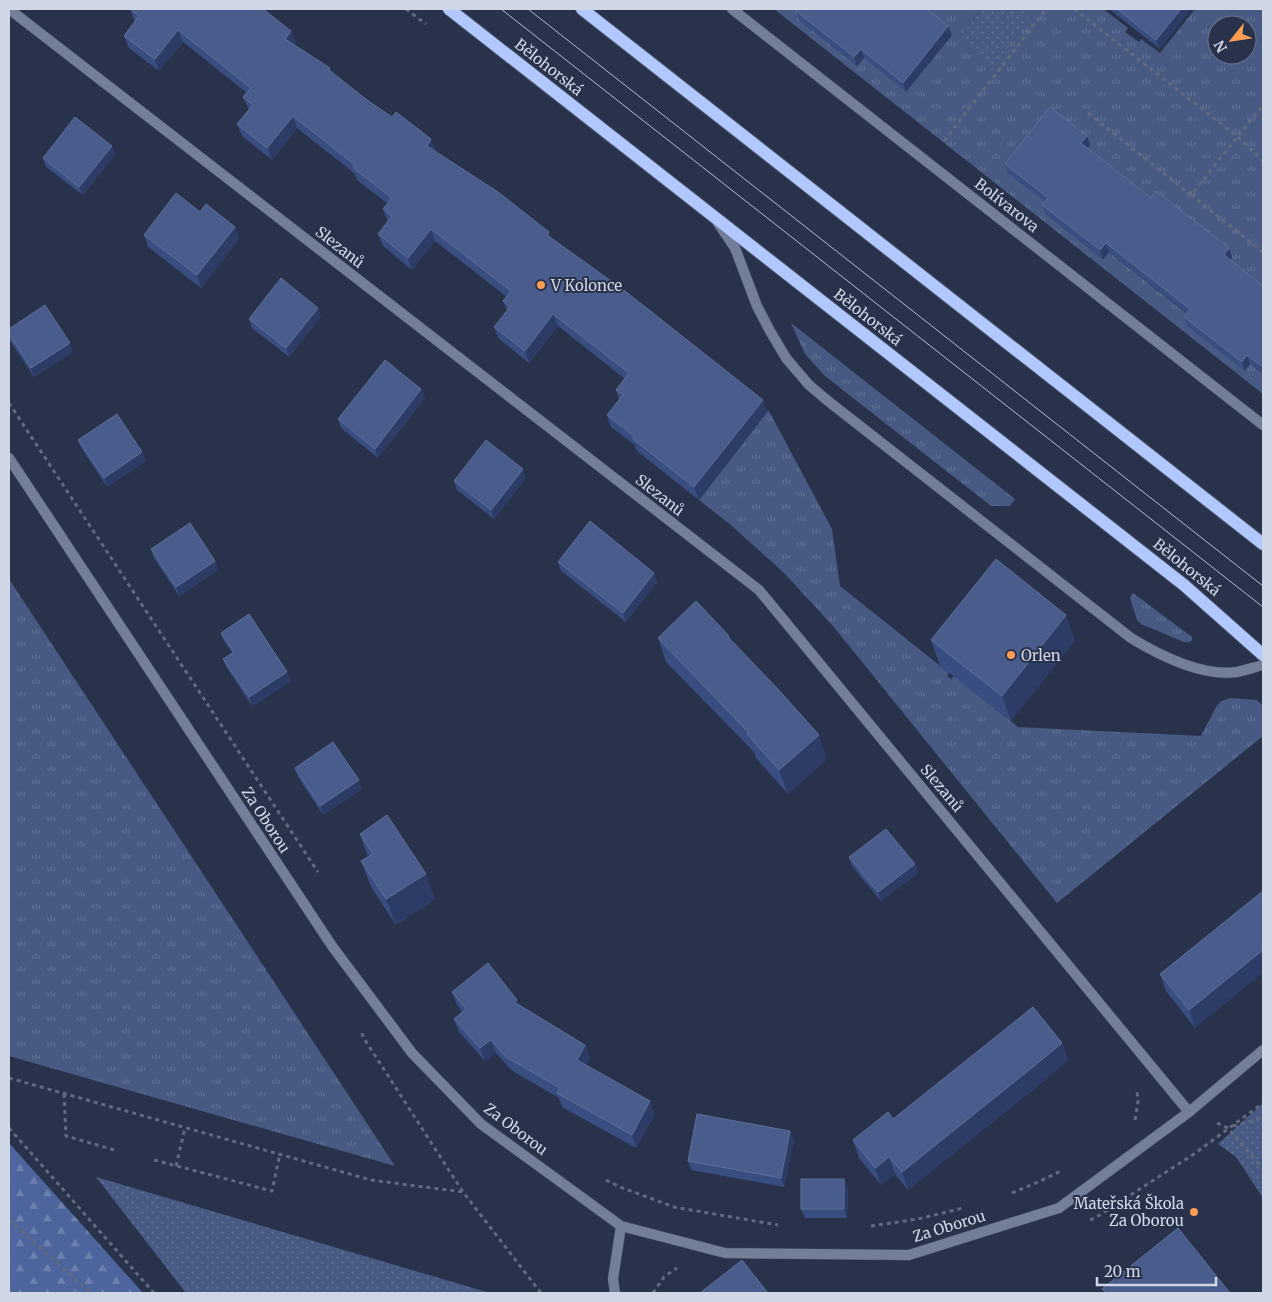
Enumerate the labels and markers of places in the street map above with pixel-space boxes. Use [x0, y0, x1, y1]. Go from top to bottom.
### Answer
place label: V Kolonce [550, 276, 622, 295]
marker: V Kolonce [535, 279, 547, 291]
place label: Orlen [1021, 646, 1061, 665]
marker: Orlen [1005, 649, 1017, 661]
place label: Mateřská Škola Za Oborou [1074, 1193, 1184, 1230]
marker: Mateřská Škola Za Oborou [1188, 1206, 1200, 1218]

